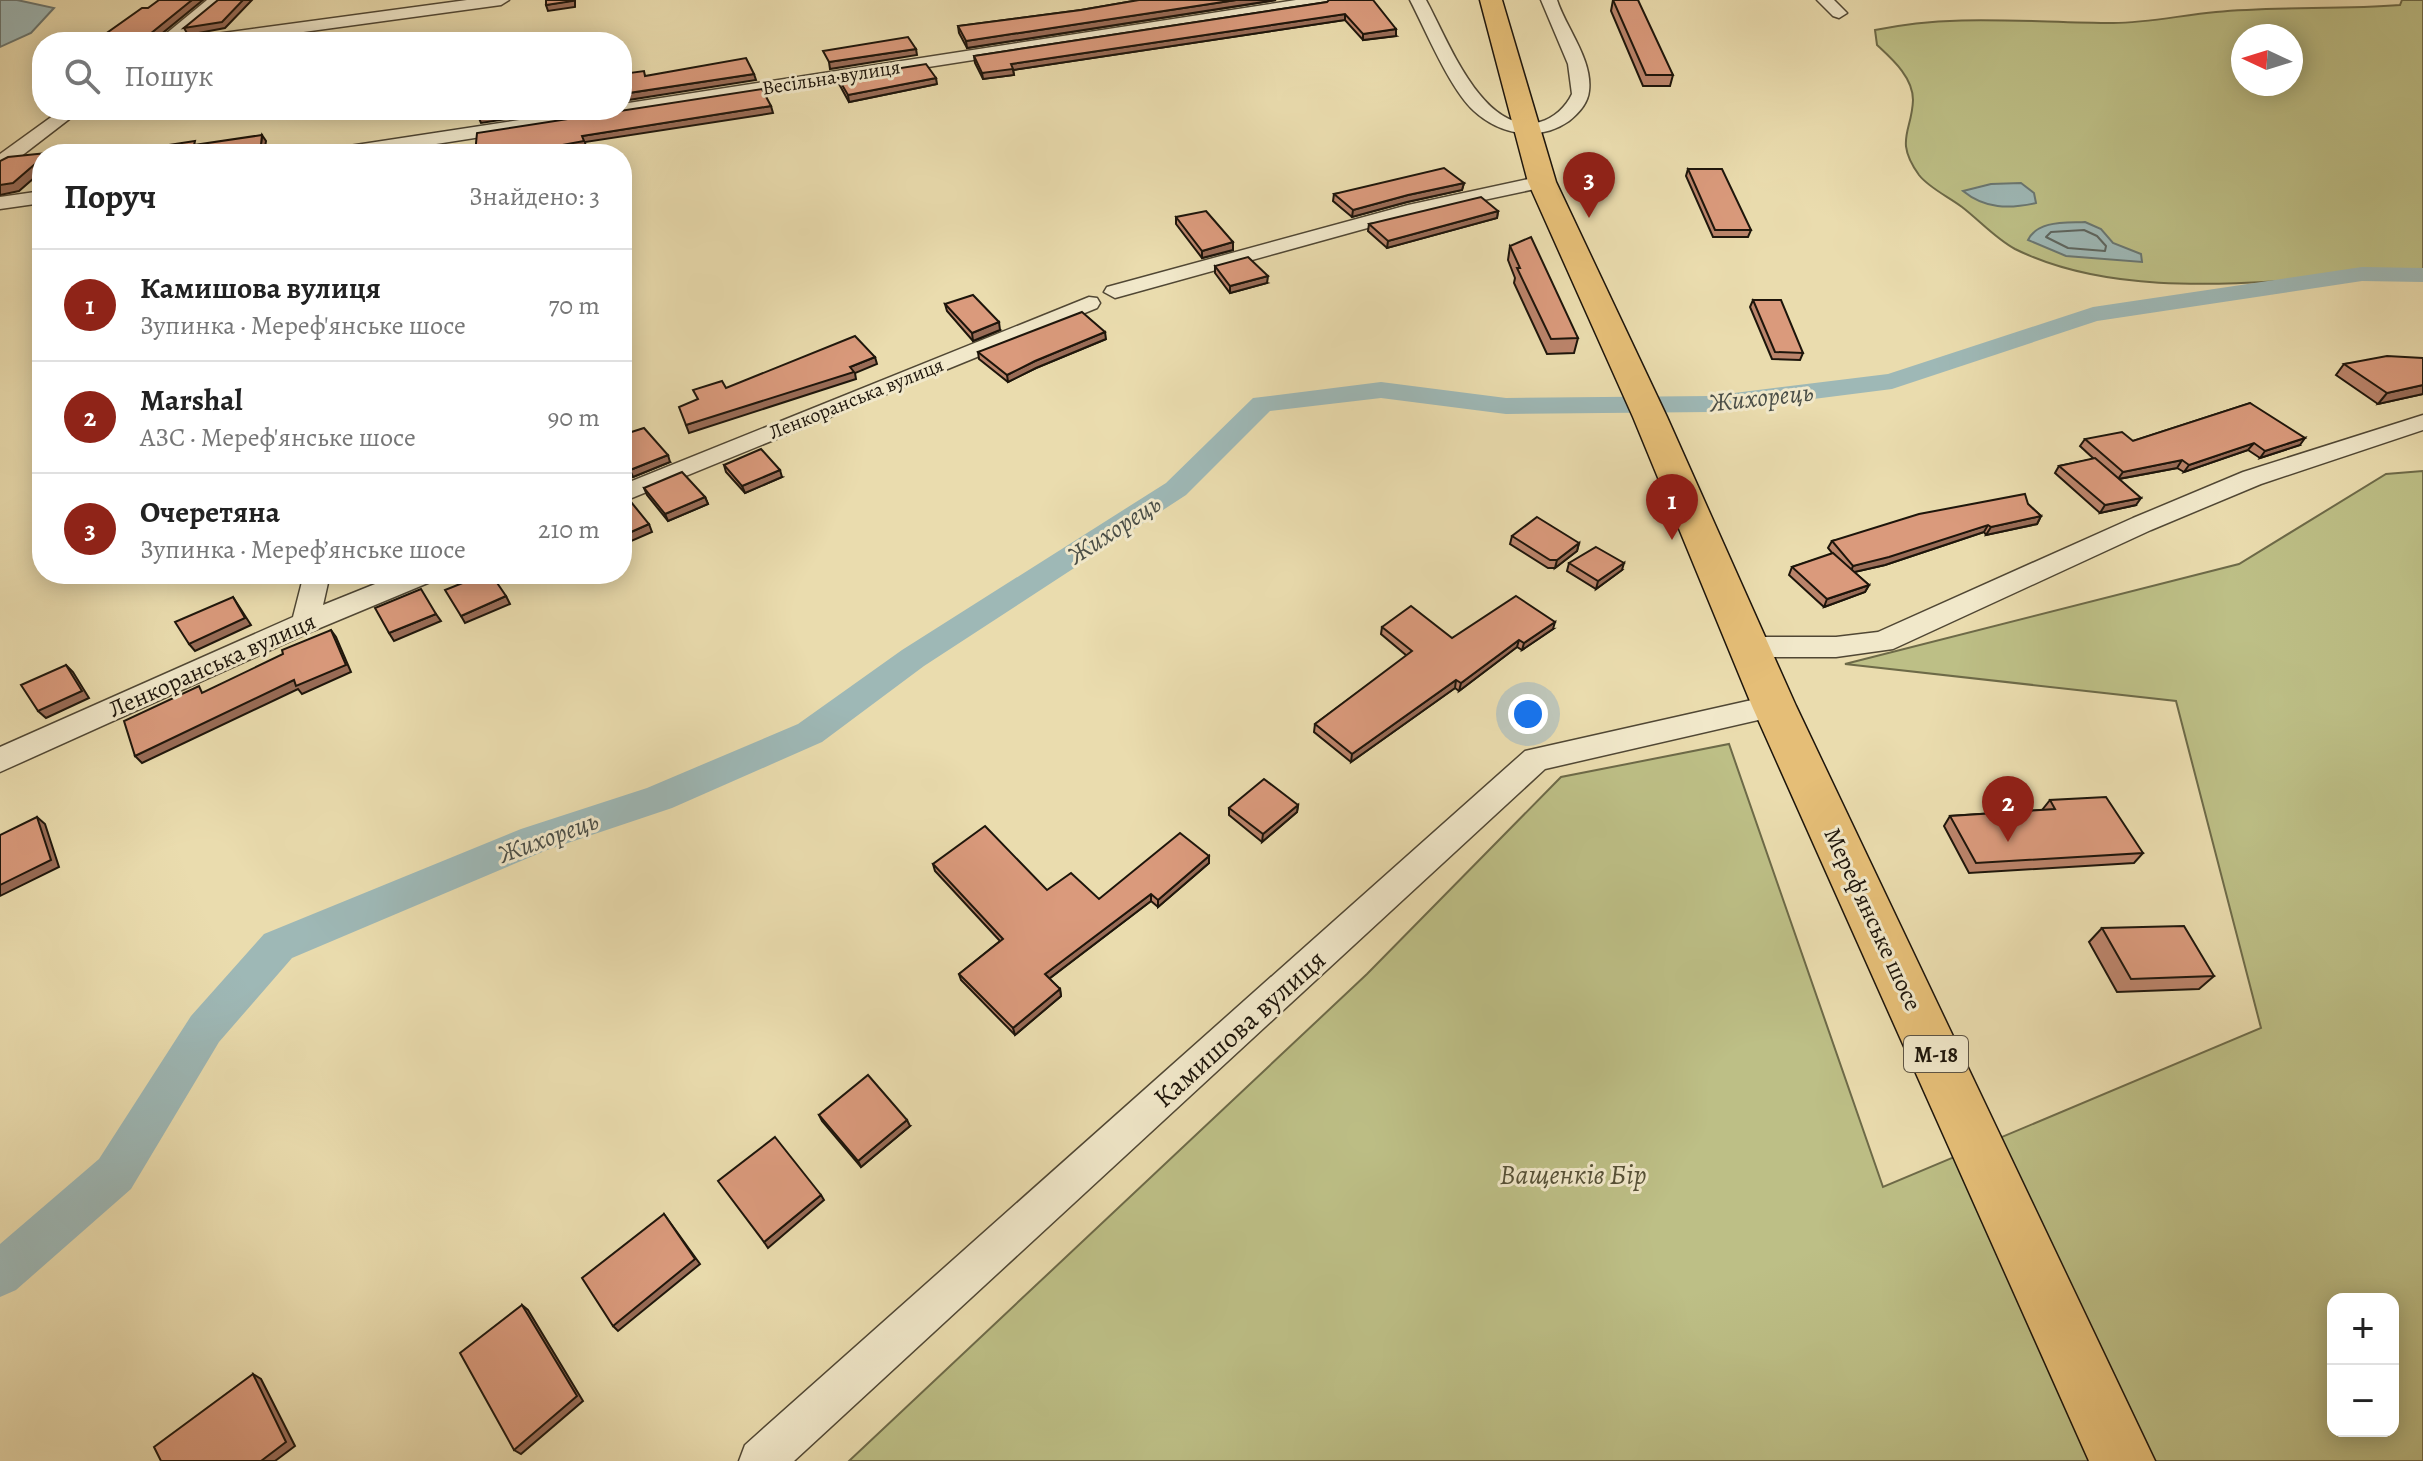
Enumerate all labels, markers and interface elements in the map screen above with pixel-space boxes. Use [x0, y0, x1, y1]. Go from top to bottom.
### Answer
north arrow [2231, 24, 2303, 96]
search box [32, 32, 632, 120]
street label: Весільна вулиця [760, 53, 902, 102]
icon: search [60, 54, 104, 98]
text: Пошук [124, 56, 214, 96]
pin: 3 [1563, 152, 1615, 218]
text: Поруч [64, 173, 156, 220]
text: Знайдено: 3 [469, 179, 600, 214]
text: Камишова вулиця [140, 268, 381, 308]
text: 1 [85, 288, 95, 323]
text: 70 m [548, 288, 600, 323]
text: Зупинка · Мереф'янське шосе [140, 308, 466, 343]
street label: Ленкоранська вулиця [765, 351, 948, 446]
water label: Жихорець [1706, 375, 1815, 420]
text: Marshal [140, 380, 243, 420]
text: 2 [84, 400, 96, 435]
text: 90 m [548, 400, 600, 435]
text: АЗС · Мереф'янське шосе [140, 420, 416, 455]
pin: 1 [1646, 474, 1698, 540]
water label: Жихорець [1060, 486, 1168, 573]
text: Очеретяна [140, 492, 280, 532]
text: 3 [84, 512, 96, 547]
text: 210 m [538, 512, 600, 547]
text: Зупинка · Мереф’янське шосе [140, 532, 466, 567]
street label: Ленкоранська вулиця [103, 605, 321, 725]
your location [1508, 694, 1548, 734]
pin: 2 [1982, 776, 2034, 842]
water label: Жихорець [492, 803, 603, 872]
street label: Мереф'янське шосе [1817, 822, 1929, 1016]
street label: Камишова вулиця [1145, 941, 1334, 1116]
road number: М-18 [1904, 1036, 1968, 1072]
park label: Ващенків Бір [1499, 1156, 1647, 1194]
map controls [2327, 1293, 2399, 1437]
button: + [2327, 1293, 2399, 1365]
button: − [2327, 1365, 2399, 1437]

